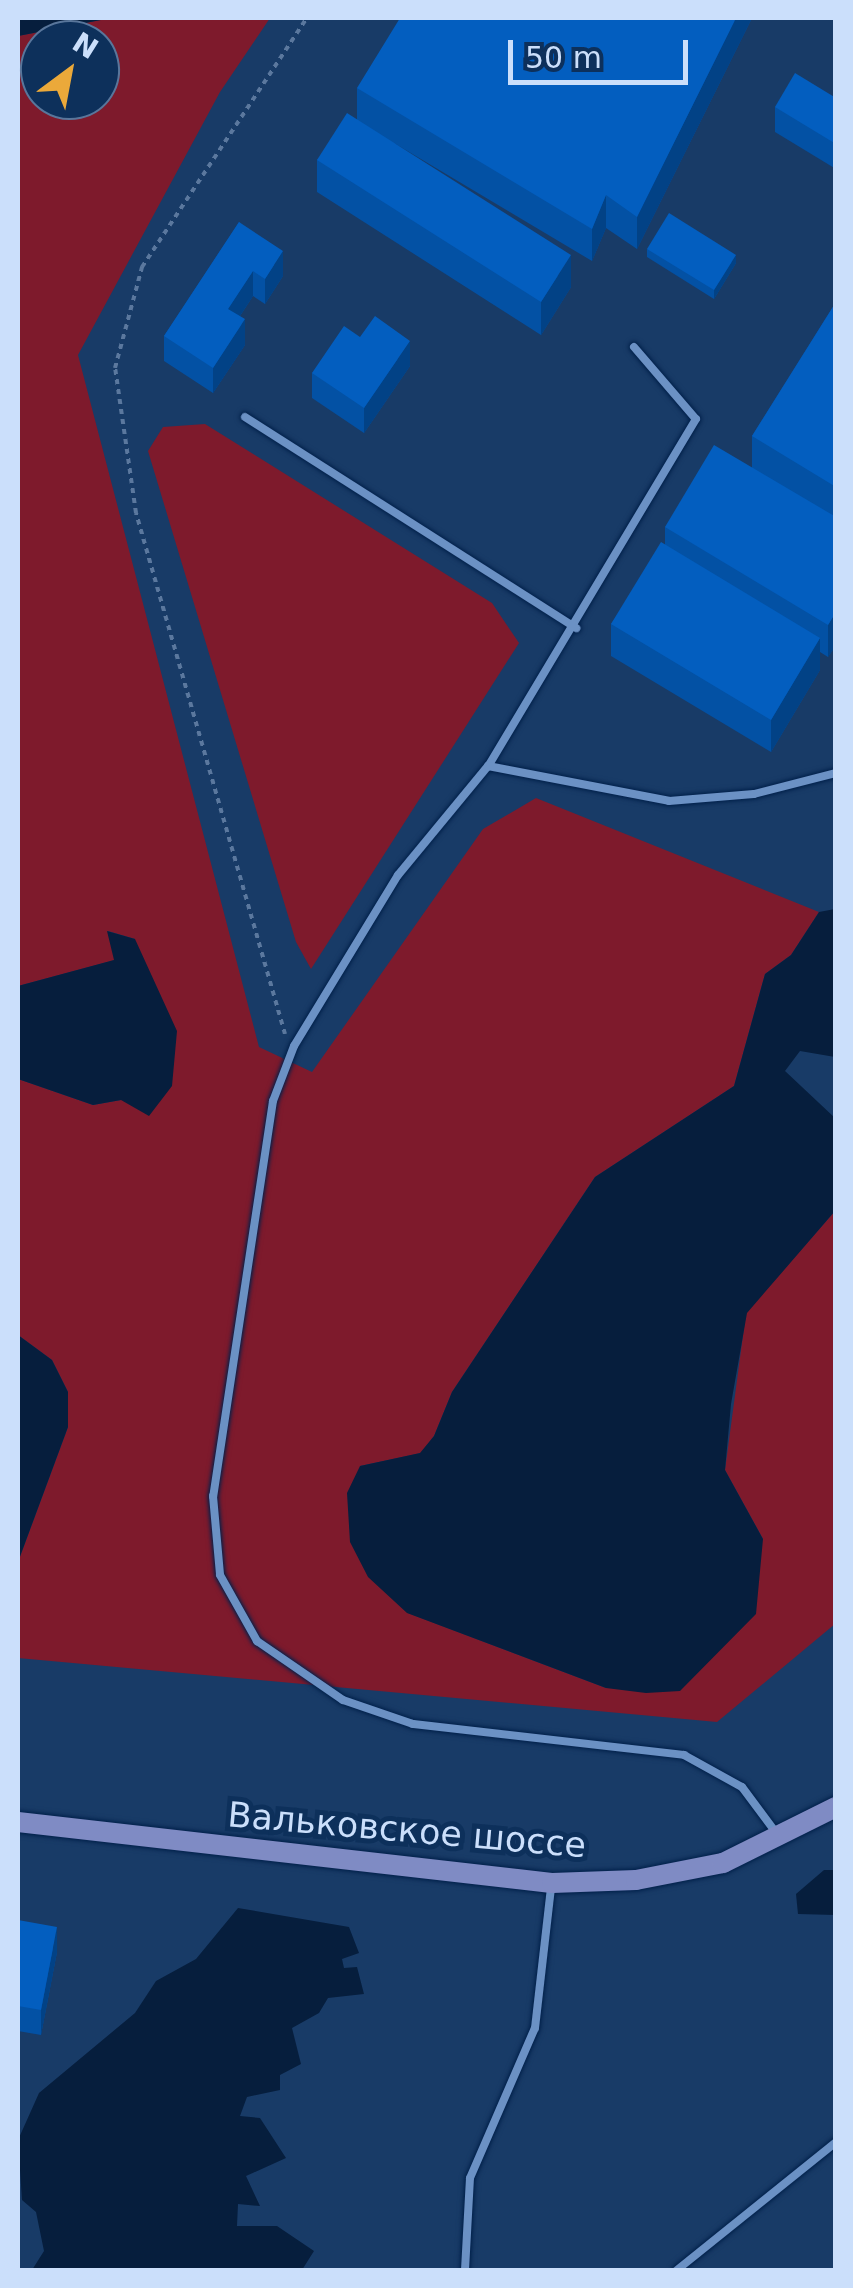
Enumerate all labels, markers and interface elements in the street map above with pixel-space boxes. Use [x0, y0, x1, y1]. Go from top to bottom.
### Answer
north arrow [20, 20, 120, 120]
scale bar [513, 20, 693, 82]
text: N [66, 26, 104, 66]
text: 50 m [525, 40, 602, 75]
street label: Вальковское шоссе [226, 1793, 588, 1867]

